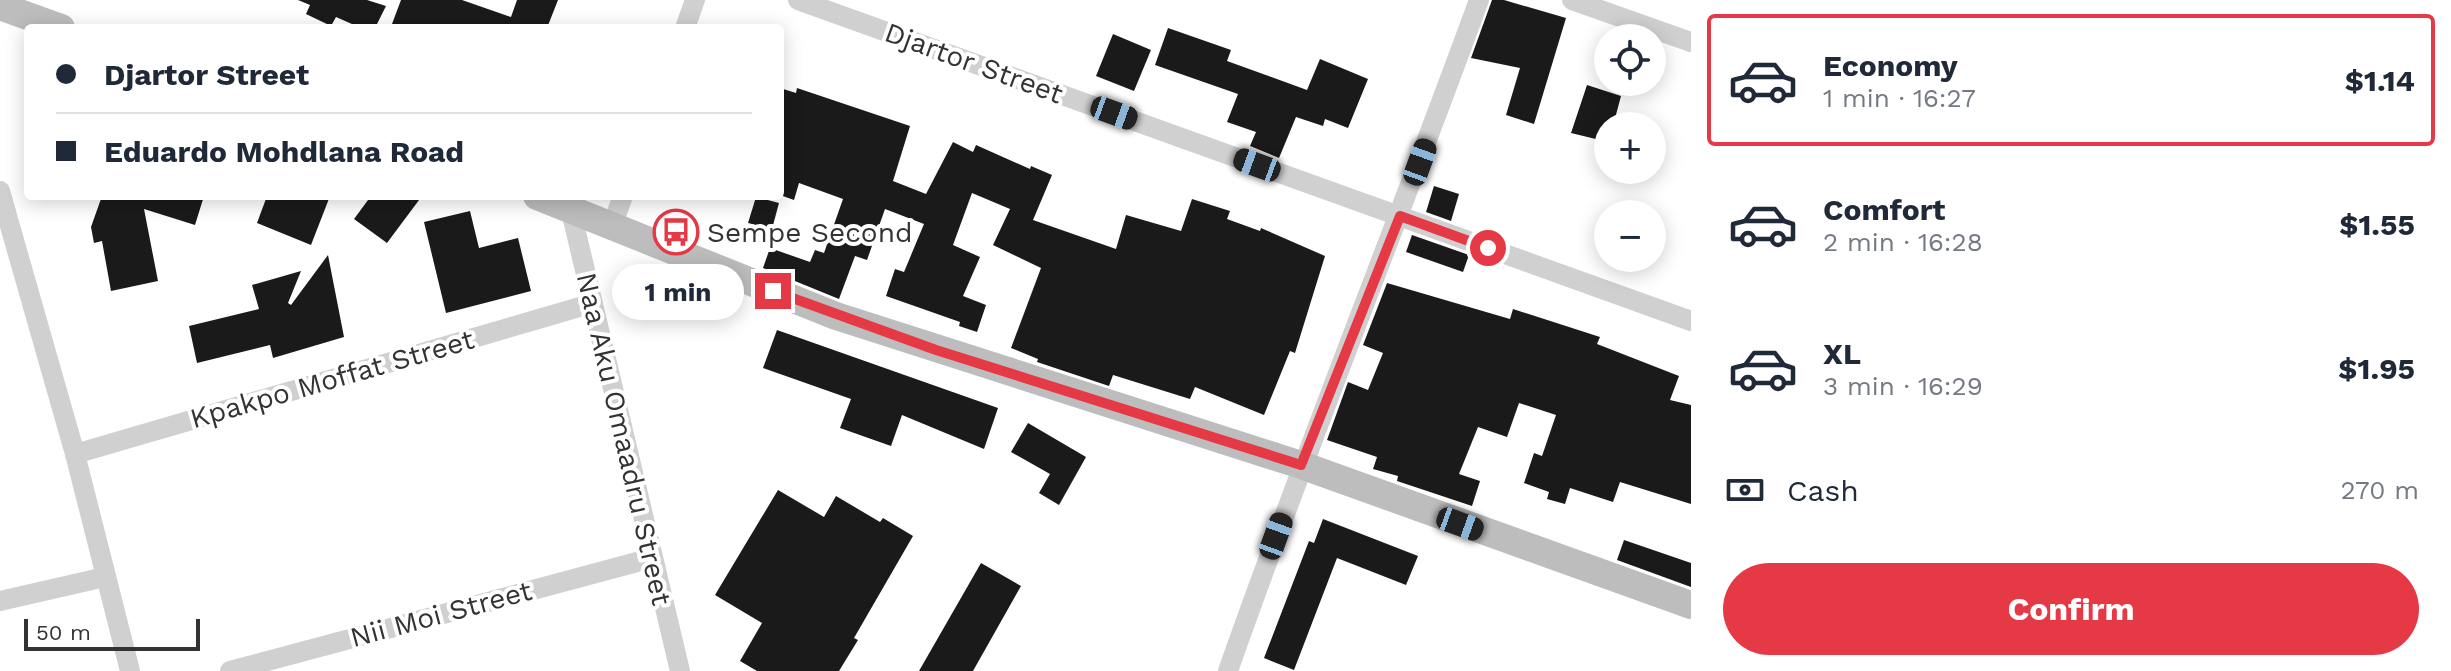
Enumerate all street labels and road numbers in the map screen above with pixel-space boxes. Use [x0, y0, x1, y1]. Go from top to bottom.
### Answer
street label: Djartor Street [880, 16, 1068, 111]
street label: Naa Aku Omaadru Street [570, 269, 678, 609]
street label: Kpakpo Moffat Street [186, 323, 478, 435]
street label: Nii Moi Street [347, 574, 536, 654]

